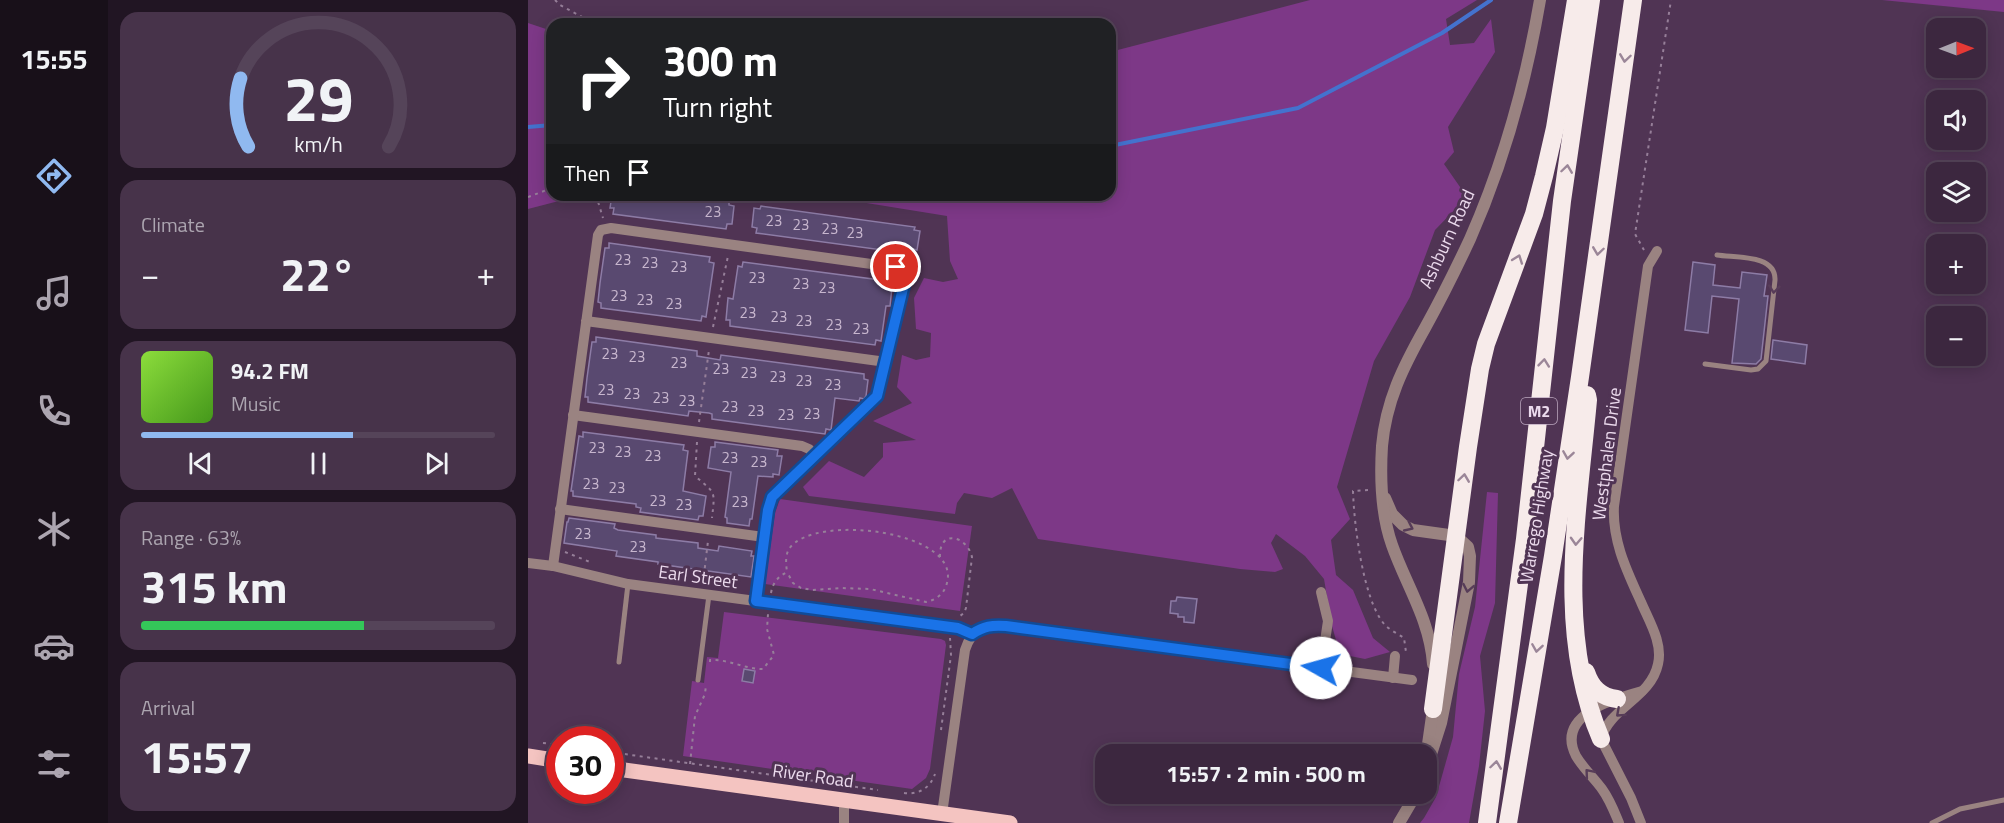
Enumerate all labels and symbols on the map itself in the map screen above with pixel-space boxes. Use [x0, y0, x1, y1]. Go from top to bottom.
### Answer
north arrow [1926, 18, 1986, 78]
one-way arrow [1619, 53, 1632, 63]
one-way arrow [1560, 165, 1572, 174]
street label: Ashburn Road [1412, 185, 1481, 293]
house number: 23 [705, 200, 721, 223]
house number: 23 [766, 209, 782, 232]
house number: 23 [793, 213, 809, 236]
house number: 23 [822, 217, 838, 240]
house number: 23 [847, 221, 863, 244]
pin [870, 241, 921, 292]
one-way arrow [1592, 246, 1604, 256]
house number: 23 [615, 248, 631, 271]
house number: 23 [642, 251, 658, 274]
house number: 23 [671, 255, 687, 278]
one-way arrow [1511, 255, 1524, 265]
house number: 23 [749, 266, 765, 289]
house number: 23 [793, 272, 809, 295]
house number: 23 [819, 276, 835, 299]
house number: 23 [611, 284, 627, 307]
one-way arrow [1768, 284, 1781, 294]
house number: 23 [637, 288, 653, 311]
house number: 23 [666, 292, 682, 315]
house number: 23 [740, 301, 756, 324]
house number: 23 [771, 305, 787, 328]
house number: 23 [796, 309, 812, 332]
house number: 23 [826, 313, 842, 336]
house number: 23 [853, 317, 869, 340]
house number: 23 [602, 342, 618, 365]
house number: 23 [629, 345, 645, 368]
house number: 23 [671, 351, 687, 374]
house number: 23 [713, 357, 729, 380]
one-way arrow [1537, 359, 1550, 368]
house number: 23 [741, 361, 757, 384]
house number: 23 [770, 365, 786, 388]
house number: 23 [796, 369, 812, 392]
house number: 23 [825, 373, 841, 396]
house number: 23 [598, 378, 614, 401]
house number: 23 [624, 382, 640, 405]
house number: 23 [653, 386, 669, 409]
street label: Westphalen Drive [1585, 386, 1628, 522]
house number: 23 [679, 389, 695, 412]
house number: 23 [722, 395, 738, 418]
road number: M2 [1521, 398, 1557, 424]
house number: 23 [748, 399, 764, 422]
house number: 23 [804, 402, 820, 425]
house number: 23 [778, 403, 794, 426]
house number: 23 [589, 436, 605, 459]
house number: 23 [615, 440, 631, 463]
house number: 23 [645, 444, 661, 467]
house number: 23 [722, 446, 738, 469]
street label: Warrego Highway [1513, 447, 1560, 585]
house number: 23 [751, 450, 767, 473]
one-way arrow [1562, 450, 1575, 460]
house number: 23 [583, 472, 599, 495]
one-way arrow [1457, 473, 1469, 482]
house number: 23 [609, 476, 625, 499]
house number: 23 [650, 489, 666, 512]
house number: 23 [732, 490, 748, 513]
house number: 23 [676, 493, 692, 516]
one-way arrow [1402, 519, 1413, 531]
house number: 23 [575, 522, 591, 545]
house number: 23 [630, 535, 646, 558]
one-way arrow [1569, 537, 1582, 546]
street label: Earl Street [657, 558, 740, 596]
one-way arrow [1462, 583, 1475, 593]
position arrow [1289, 636, 1353, 700]
one-way arrow [1532, 643, 1544, 653]
one-way arrow [1616, 705, 1627, 716]
speed limit sign: 30 [546, 726, 624, 804]
street label: River Road [771, 756, 855, 795]
one-way arrow [1489, 761, 1501, 770]
one-way arrow [1585, 769, 1596, 780]

